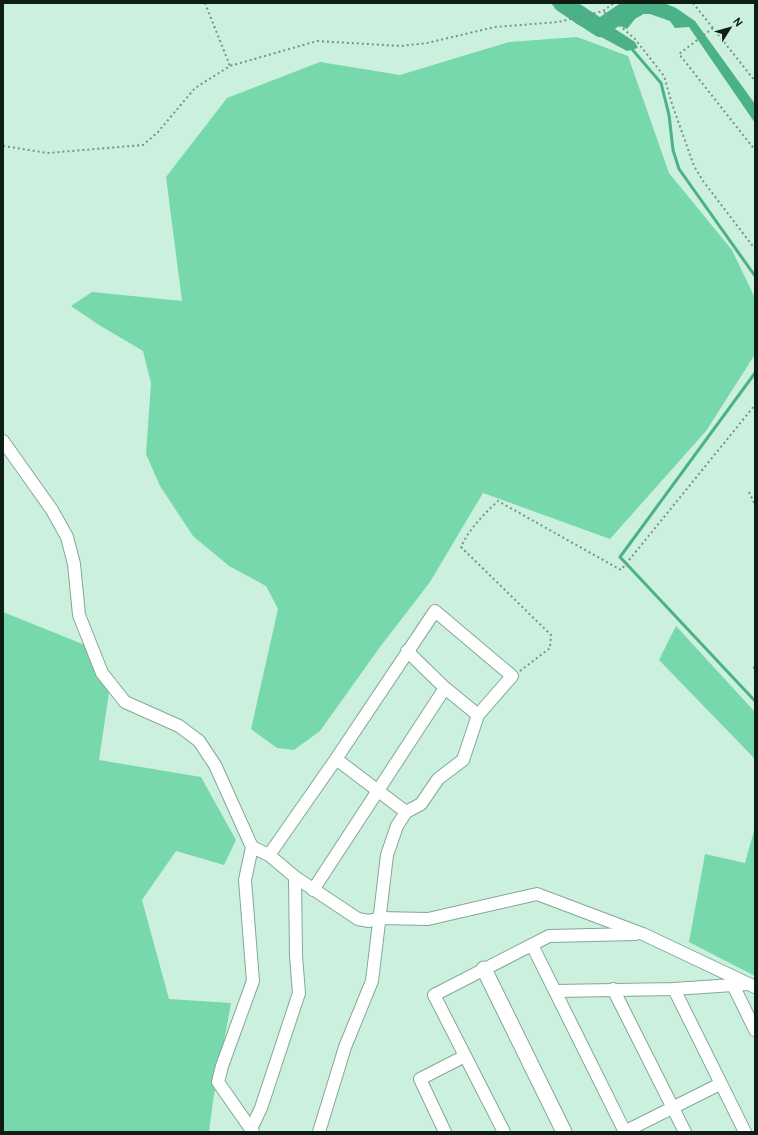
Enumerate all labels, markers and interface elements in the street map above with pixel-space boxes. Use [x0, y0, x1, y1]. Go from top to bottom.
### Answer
north arrow [710, 8, 750, 48]
text: N [729, 15, 745, 30]

